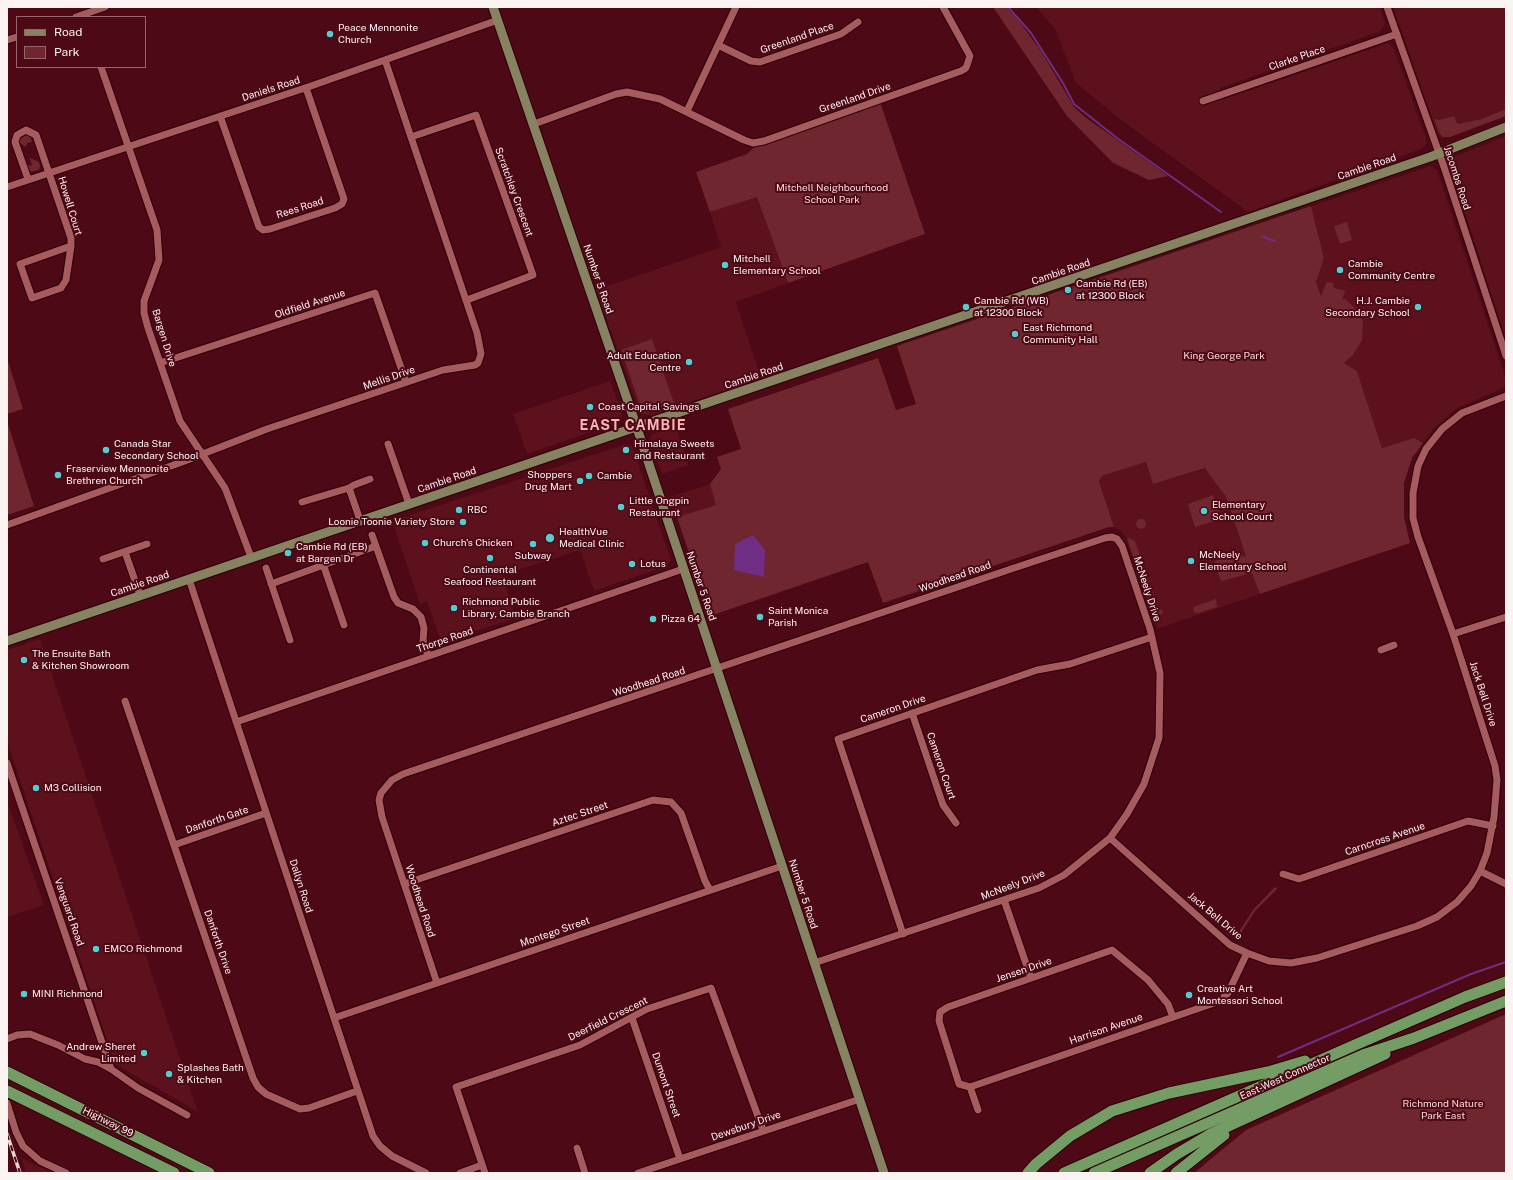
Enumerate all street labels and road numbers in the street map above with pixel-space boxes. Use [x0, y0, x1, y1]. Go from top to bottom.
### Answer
street label: Greenland Place [759, 20, 835, 56]
street label: Clarke Place [1267, 43, 1327, 73]
street label: Daniels Road [240, 74, 302, 104]
street label: Greenland Drive [818, 80, 892, 116]
street label: Jacombs Road [1441, 145, 1473, 211]
street label: Scratchley Crescent [492, 146, 536, 238]
street label: Cambie Road [1336, 151, 1398, 183]
street label: Howell Court [55, 175, 85, 237]
street label: Rees Road [275, 195, 325, 221]
street label: Number 5 Road [581, 243, 615, 315]
street label: Cambie Road [1030, 256, 1092, 288]
street label: Oldfield Avenue [273, 287, 347, 321]
street label: Bargen Drive [150, 308, 178, 368]
street label: Cambie Road [723, 360, 785, 392]
street label: Mellis Drive [361, 364, 417, 392]
street label: Cambie Road [416, 464, 478, 496]
street label: Number 5 Road [684, 550, 718, 622]
street label: McNeely Drive [1131, 555, 1163, 623]
street label: Woodhead Road [917, 559, 993, 595]
street label: Cambie Road [109, 568, 171, 600]
street label: Thorpe Road [415, 625, 475, 655]
street label: Jack Bell Drive [1467, 660, 1499, 728]
street label: Woodhead Road [611, 665, 687, 699]
street label: Cameron Drive [859, 692, 927, 726]
street label: Cameron Court [924, 731, 958, 801]
street label: Aztec Street [550, 799, 610, 829]
street label: Danforth Gate [184, 804, 250, 836]
street label: Carncross Avenue [1343, 820, 1427, 858]
street label: Dallyn Road [287, 858, 315, 914]
street label: Number 5 Road [786, 858, 820, 930]
street label: Woodhead Road [403, 863, 437, 939]
street label: McNeely Drive [979, 867, 1047, 903]
street label: Vanguard Road [52, 877, 86, 947]
street label: Jack Bell Drive [1185, 890, 1245, 942]
street label: Danforth Drive [201, 908, 235, 976]
street label: Montego Street [519, 914, 591, 950]
street label: Jensen Drive [995, 955, 1053, 985]
street label: Deerfield Crescent [566, 994, 650, 1044]
street label: Harrison Avenue [1068, 1011, 1144, 1047]
street label: Dumont Street [649, 1051, 683, 1119]
street label: East-West Connector [1238, 1052, 1332, 1102]
street label: Highway 99 [81, 1105, 135, 1139]
street label: Dewsbury Drive [710, 1108, 782, 1144]

